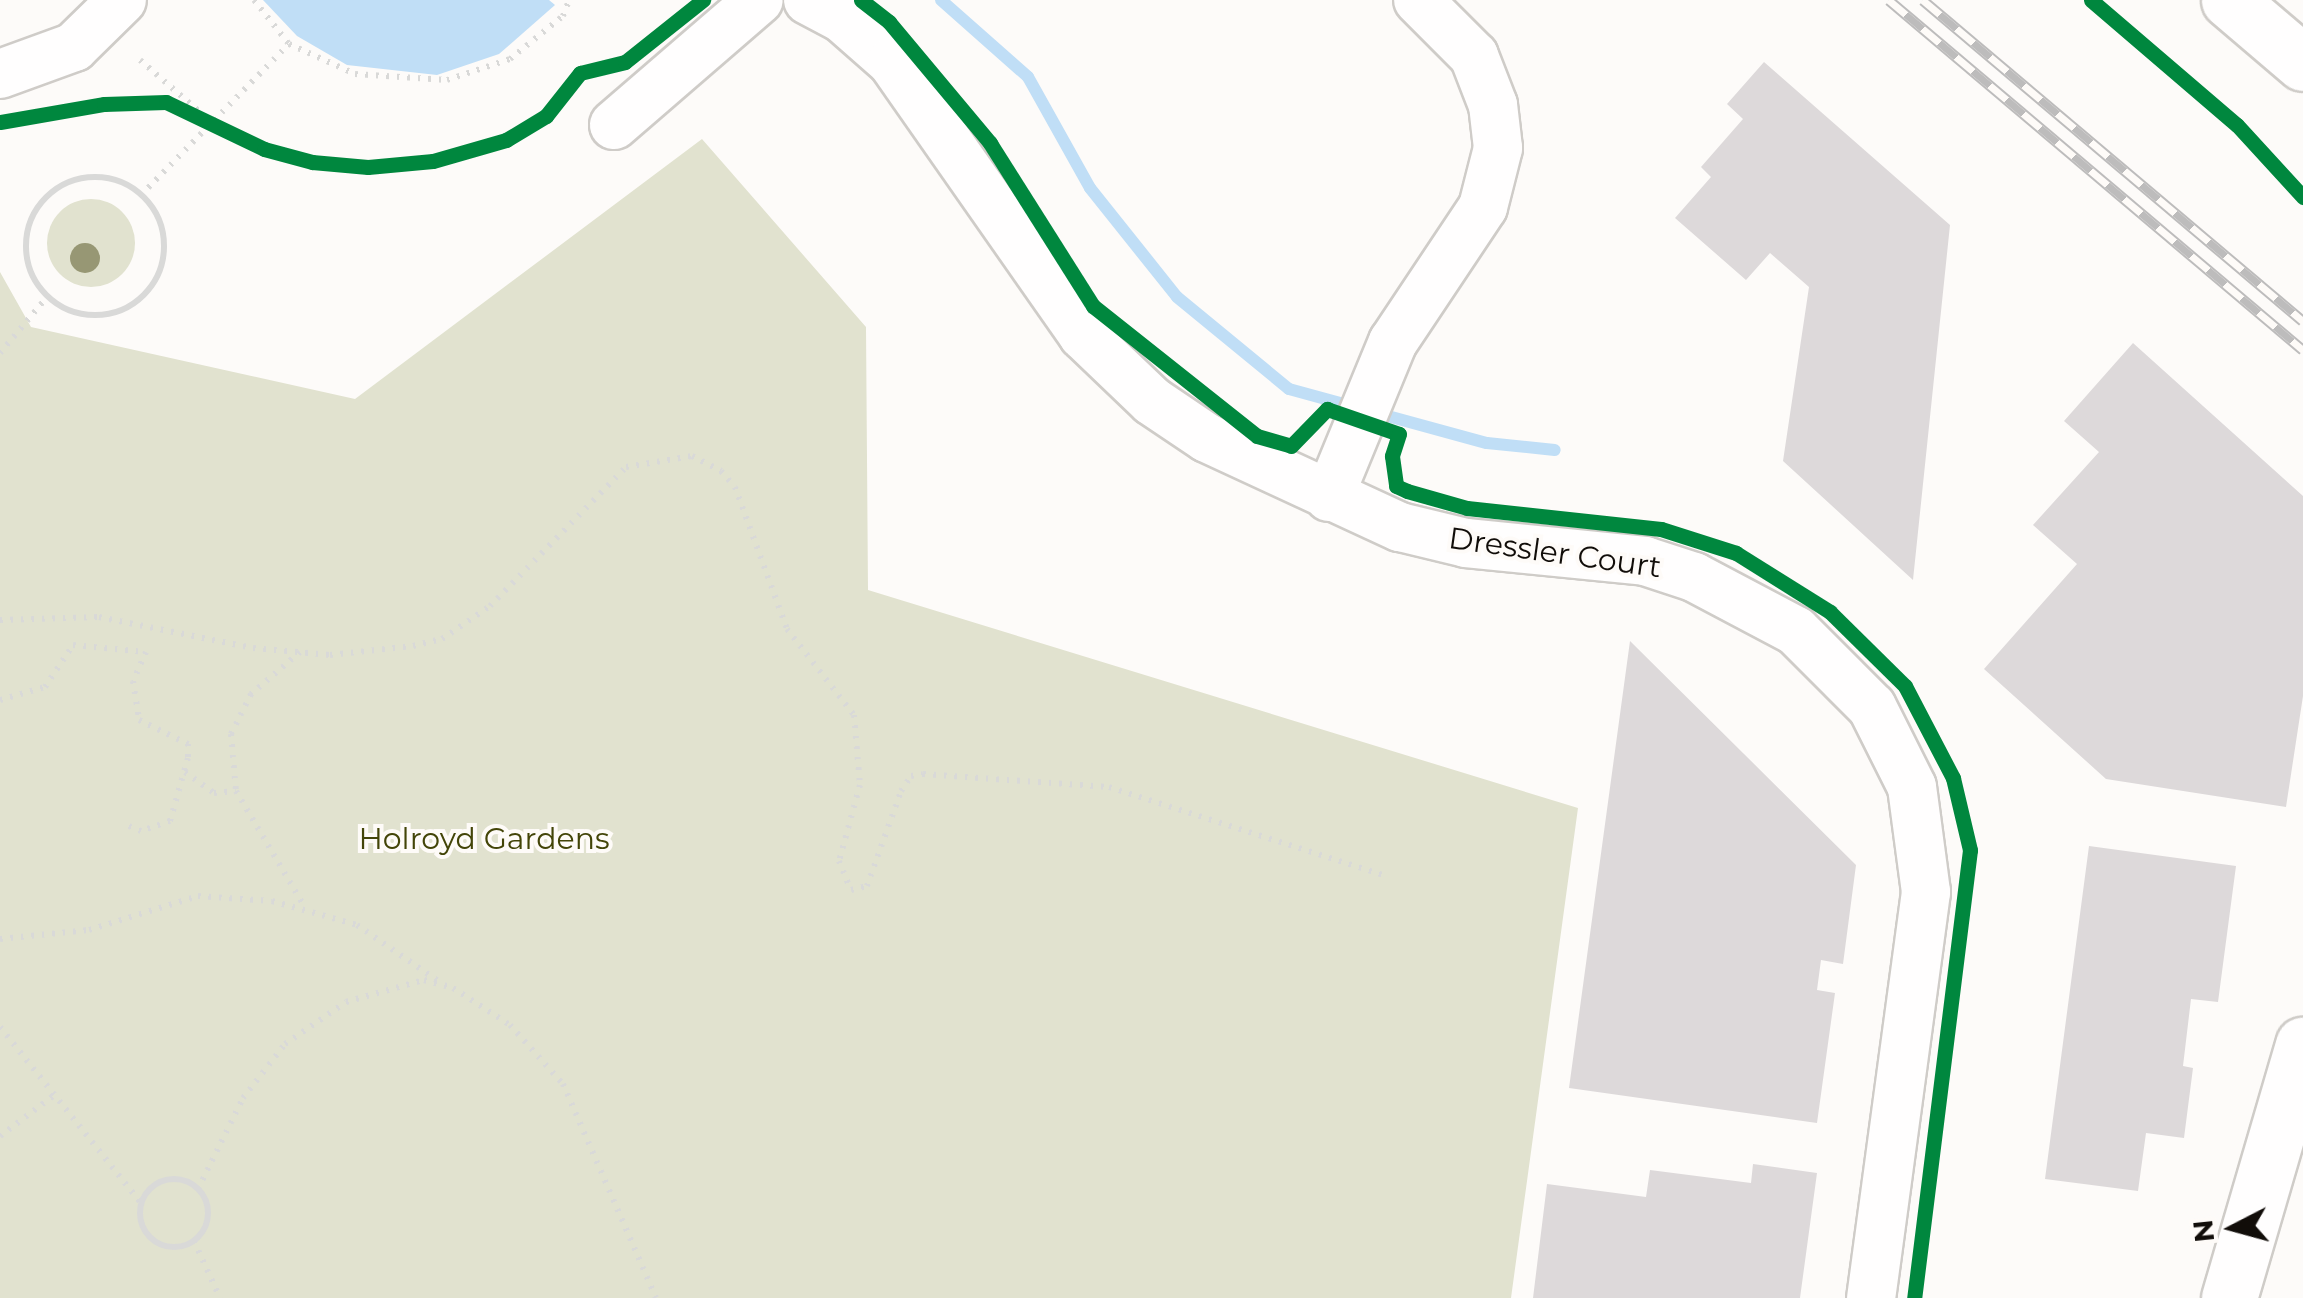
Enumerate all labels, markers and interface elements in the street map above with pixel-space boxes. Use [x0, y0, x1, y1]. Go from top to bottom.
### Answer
street label: Dressler Court [1446, 520, 1664, 586]
park label: Holroyd Gardens [358, 821, 610, 857]
north arrow [2183, 1178, 2283, 1278]
text: N [2185, 1218, 2221, 1244]

